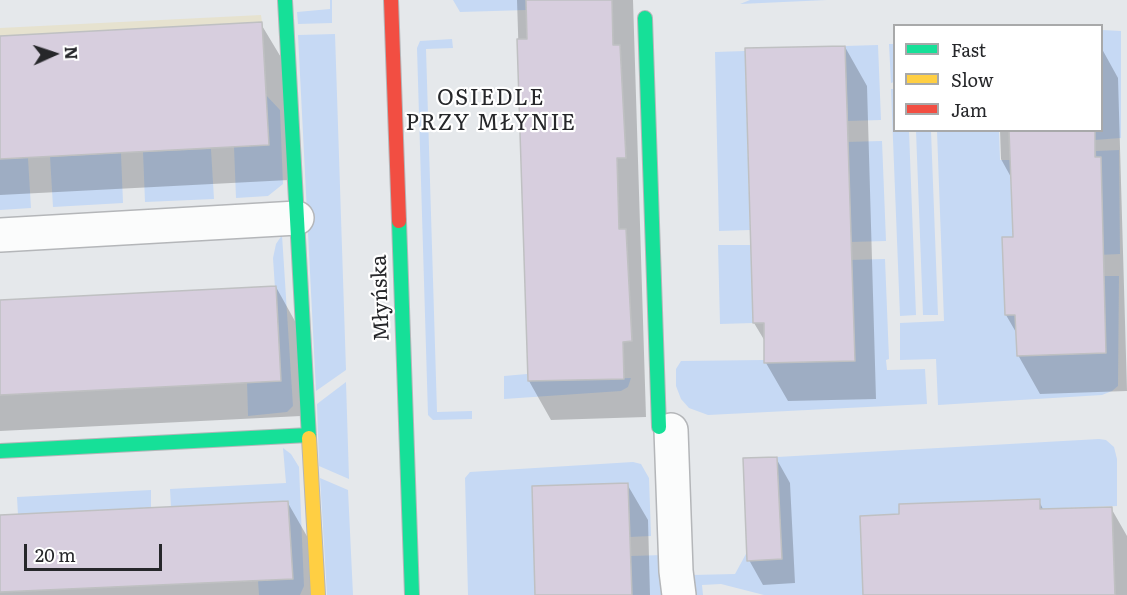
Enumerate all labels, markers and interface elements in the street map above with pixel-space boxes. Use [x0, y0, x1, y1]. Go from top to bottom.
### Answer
north arrow [24, 24, 84, 84]
legend [893, 24, 1103, 132]
text: Fast [951, 36, 986, 63]
text: N [60, 46, 84, 60]
text: Slow [951, 66, 993, 93]
district label: OSIEDLE PRZY MŁYNIE [405, 86, 577, 138]
text: Jam [951, 96, 987, 123]
street label: Młyńska [367, 254, 395, 342]
scale bar [27, 532, 165, 570]
text: 20 m [35, 541, 76, 568]

